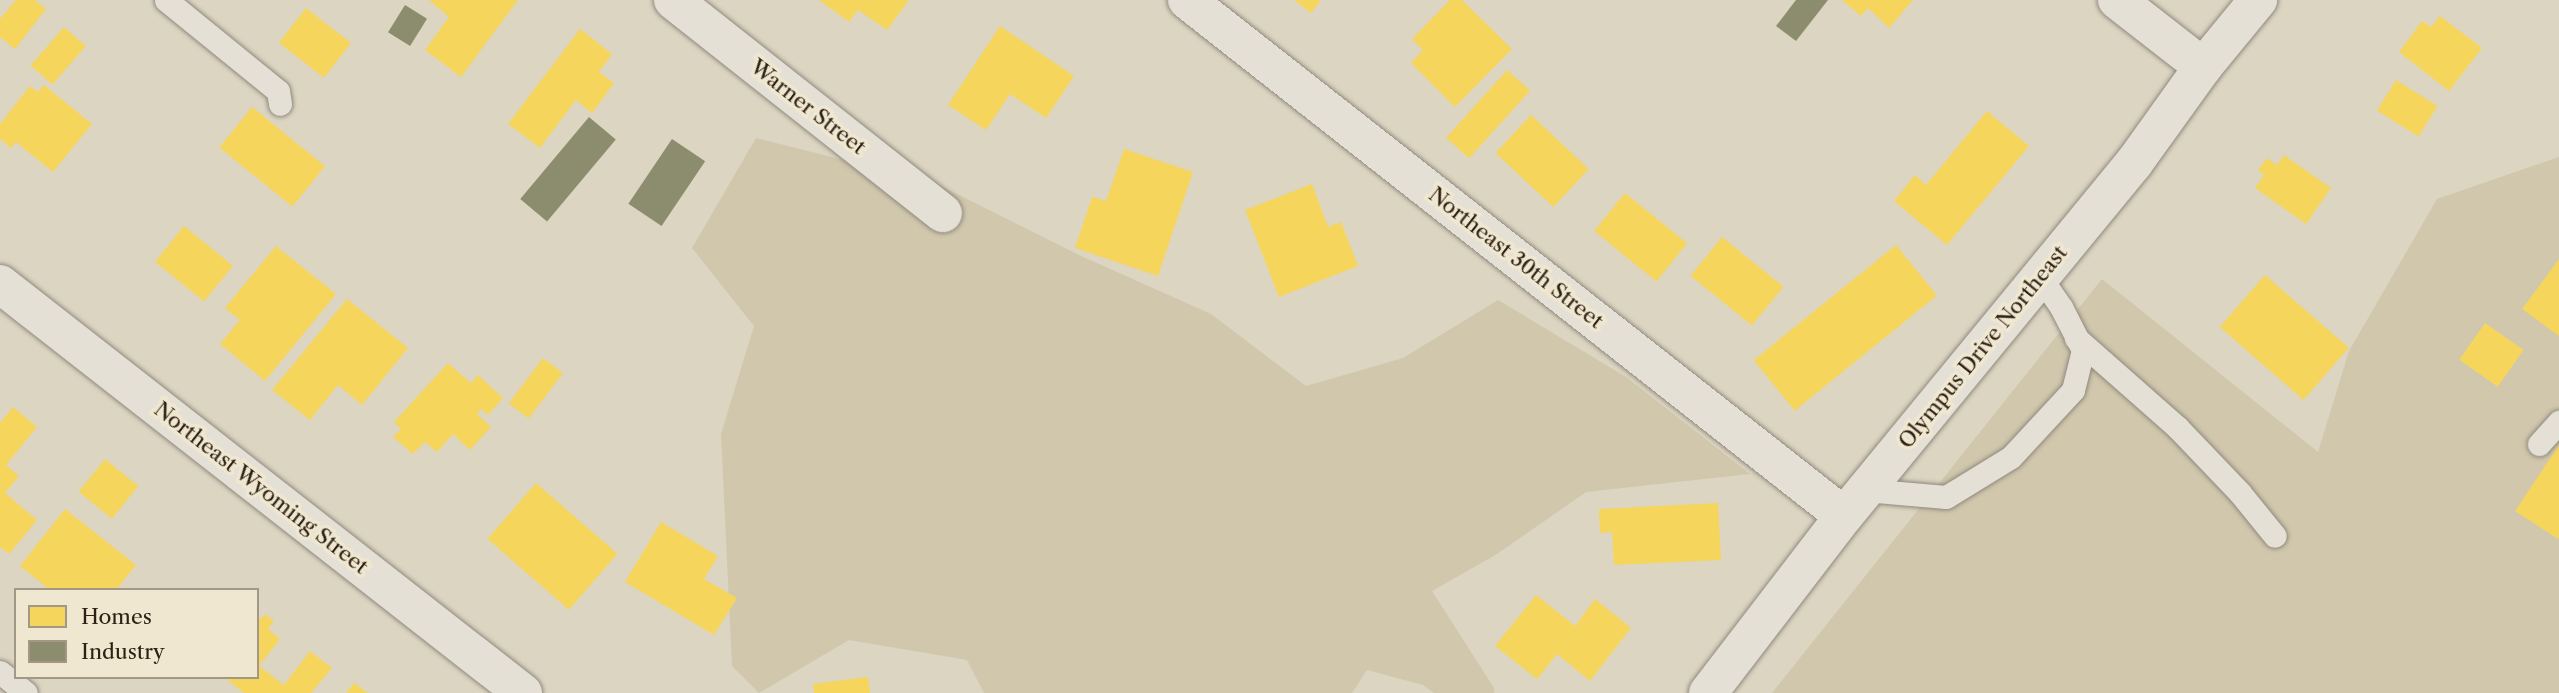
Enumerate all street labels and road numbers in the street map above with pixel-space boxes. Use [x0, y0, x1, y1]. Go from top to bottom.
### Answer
street label: Warner Street [745, 54, 871, 160]
street label: Northeast 30th Street [1424, 182, 1608, 334]
street label: Olympus Drive Northeast [1893, 240, 2073, 454]
street label: Northeast Wyoming Street [149, 396, 373, 580]

